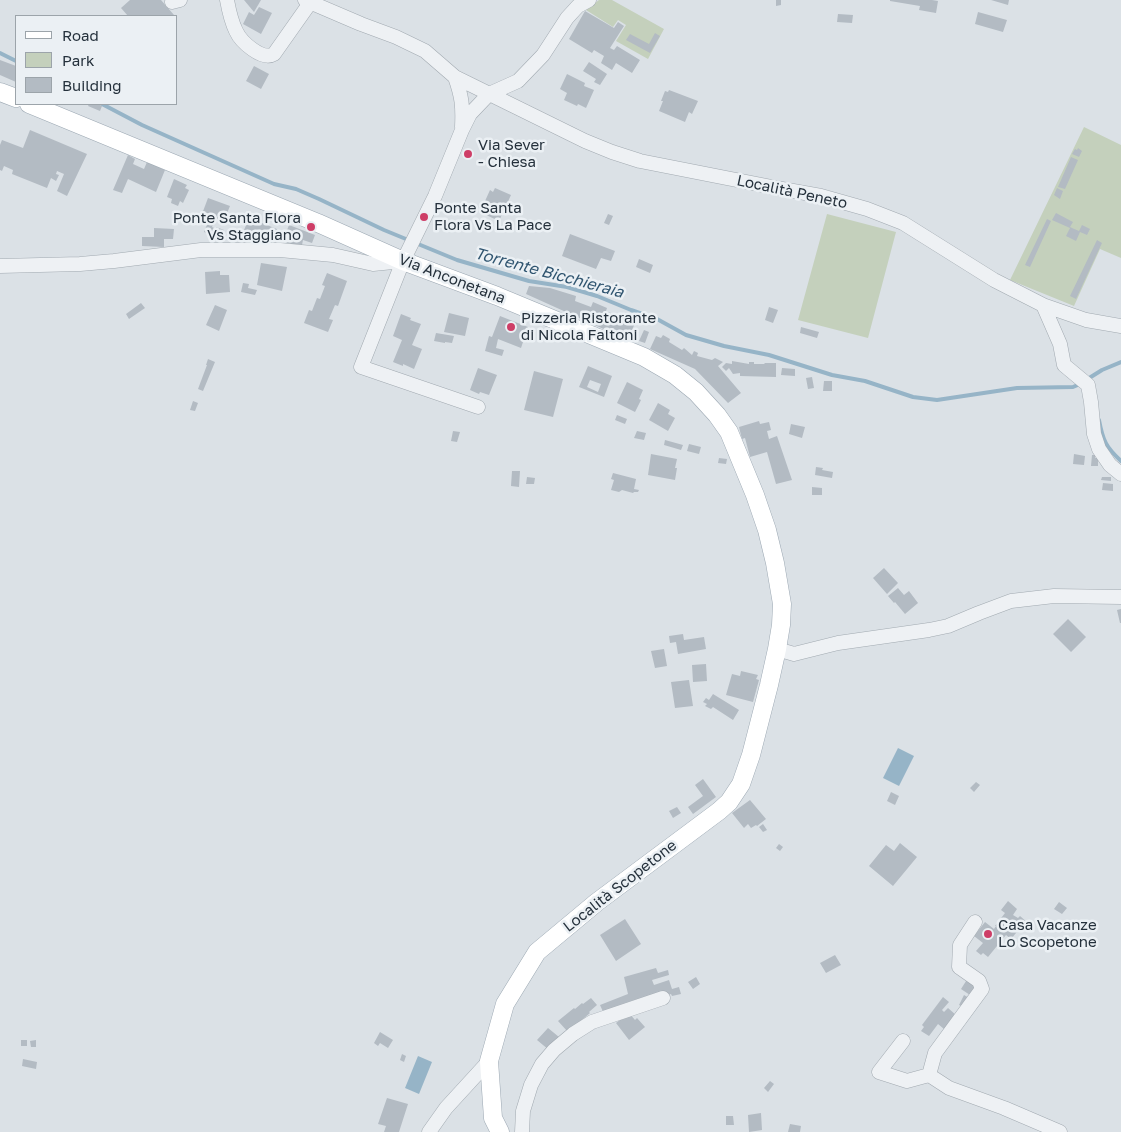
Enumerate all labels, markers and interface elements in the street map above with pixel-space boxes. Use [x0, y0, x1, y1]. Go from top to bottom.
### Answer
legend [15, 15, 178, 105]
text: Road [62, 26, 99, 44]
text: Park [62, 51, 94, 69]
text: Building [62, 76, 122, 94]
place label: Via Sever - Chiesa [478, 136, 545, 171]
marker: Via Sever - Chiesa [462, 148, 474, 160]
street label: Località Peneto [735, 172, 849, 212]
place label: Ponte Santa Flora Vs La Pace [434, 199, 551, 234]
place label: Ponte Santa Flora Vs Staggiano [173, 209, 301, 244]
marker: Ponte Santa Flora Vs La Pace [418, 211, 430, 223]
marker: Ponte Santa Flora Vs Staggiano [305, 221, 317, 233]
water label: Torrente Bicchieraia [472, 244, 626, 302]
street label: Via Anconetana [396, 250, 508, 308]
place label: Pizzeria Ristorante di Nicola Faltoni [521, 309, 656, 344]
marker: Pizzeria Ristorante di Nicola Faltoni [505, 321, 517, 333]
street label: Località Scopetone [560, 836, 680, 936]
place label: Casa Vacanze Lo Scopetone [998, 916, 1097, 951]
marker: Casa Vacanze Lo Scopetone [982, 928, 994, 940]

